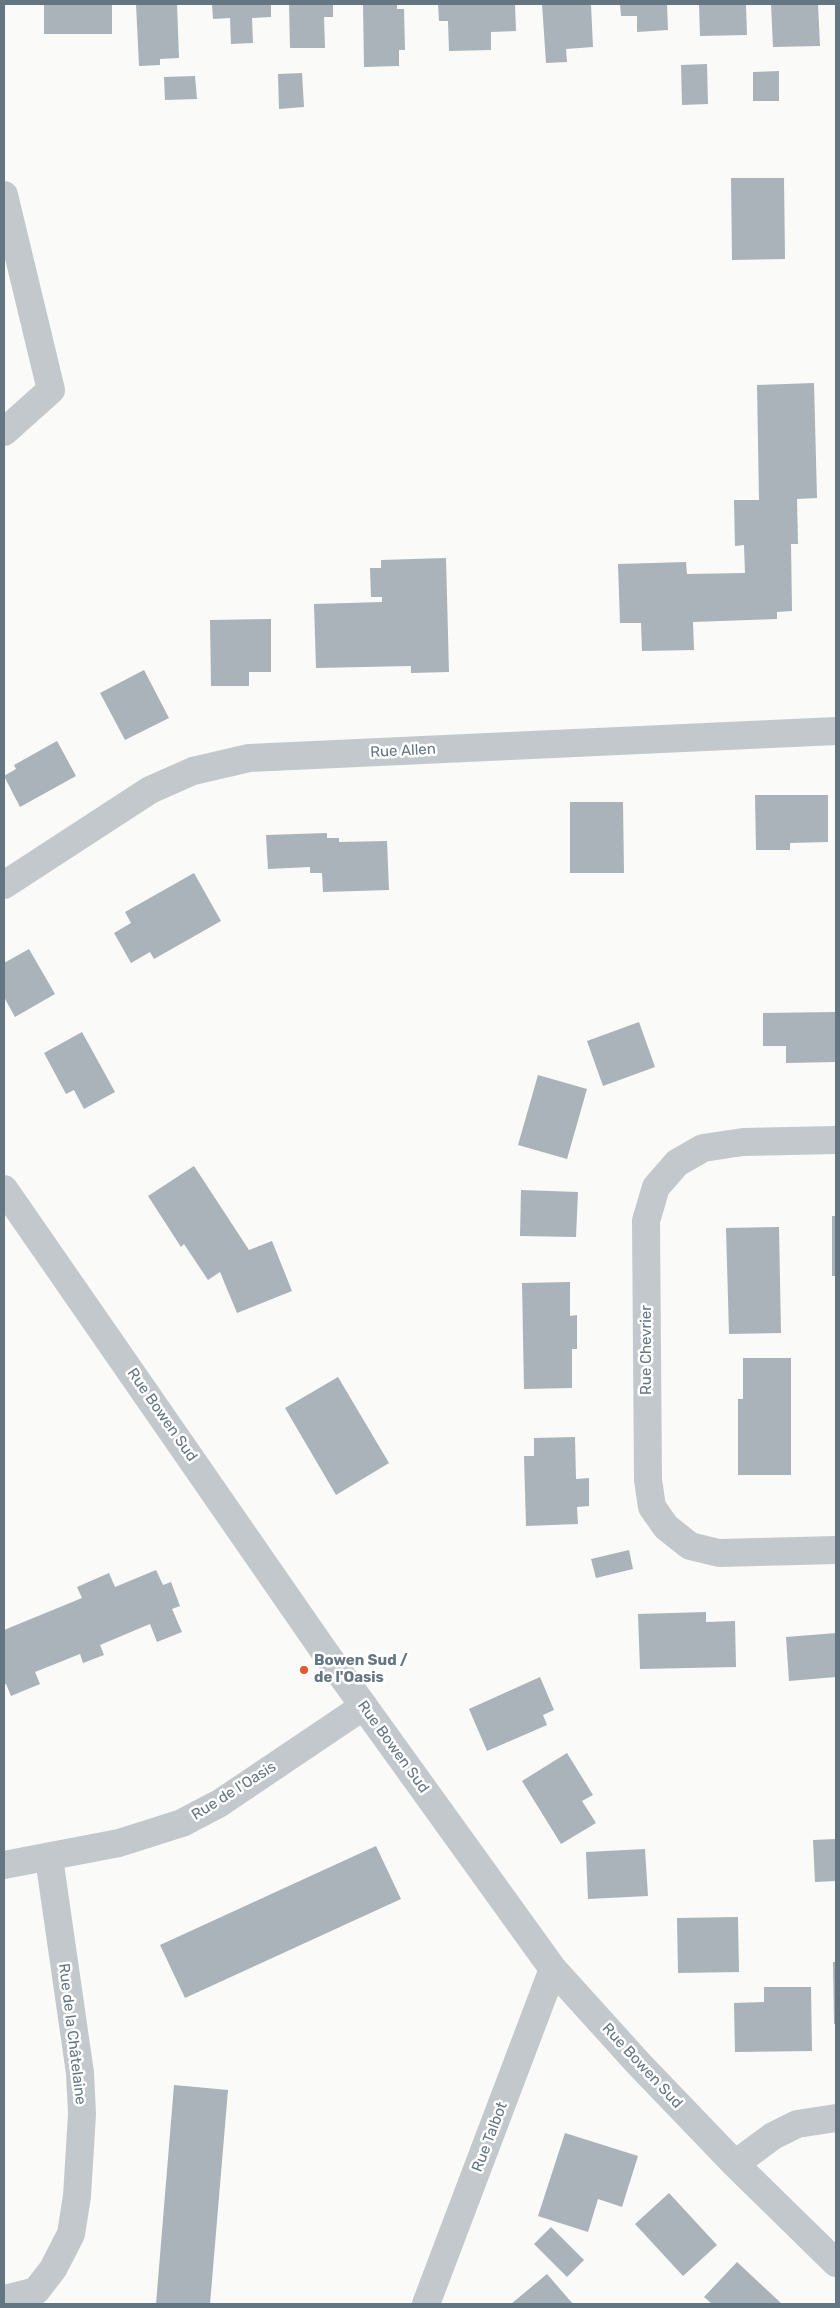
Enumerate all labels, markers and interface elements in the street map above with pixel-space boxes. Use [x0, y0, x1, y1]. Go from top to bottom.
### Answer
street label: Rue Allen [370, 740, 436, 762]
street label: Rue Chevrier [638, 1305, 656, 1395]
street label: Rue Bowen Sud [123, 1365, 201, 1465]
place label: Bowen Sud / de l'Oasis [314, 1652, 408, 1687]
marker: Bowen Sud / de l'Oasis [298, 1664, 310, 1676]
street label: Rue Bowen Sud [354, 1697, 432, 1797]
street label: Rue de l'Oasis [188, 1758, 280, 1824]
street label: Rue de la Châtelaine [54, 1962, 90, 2106]
street label: Rue Bowen Sud [598, 2020, 686, 2112]
street label: Rue Talbot [468, 2099, 512, 2175]

